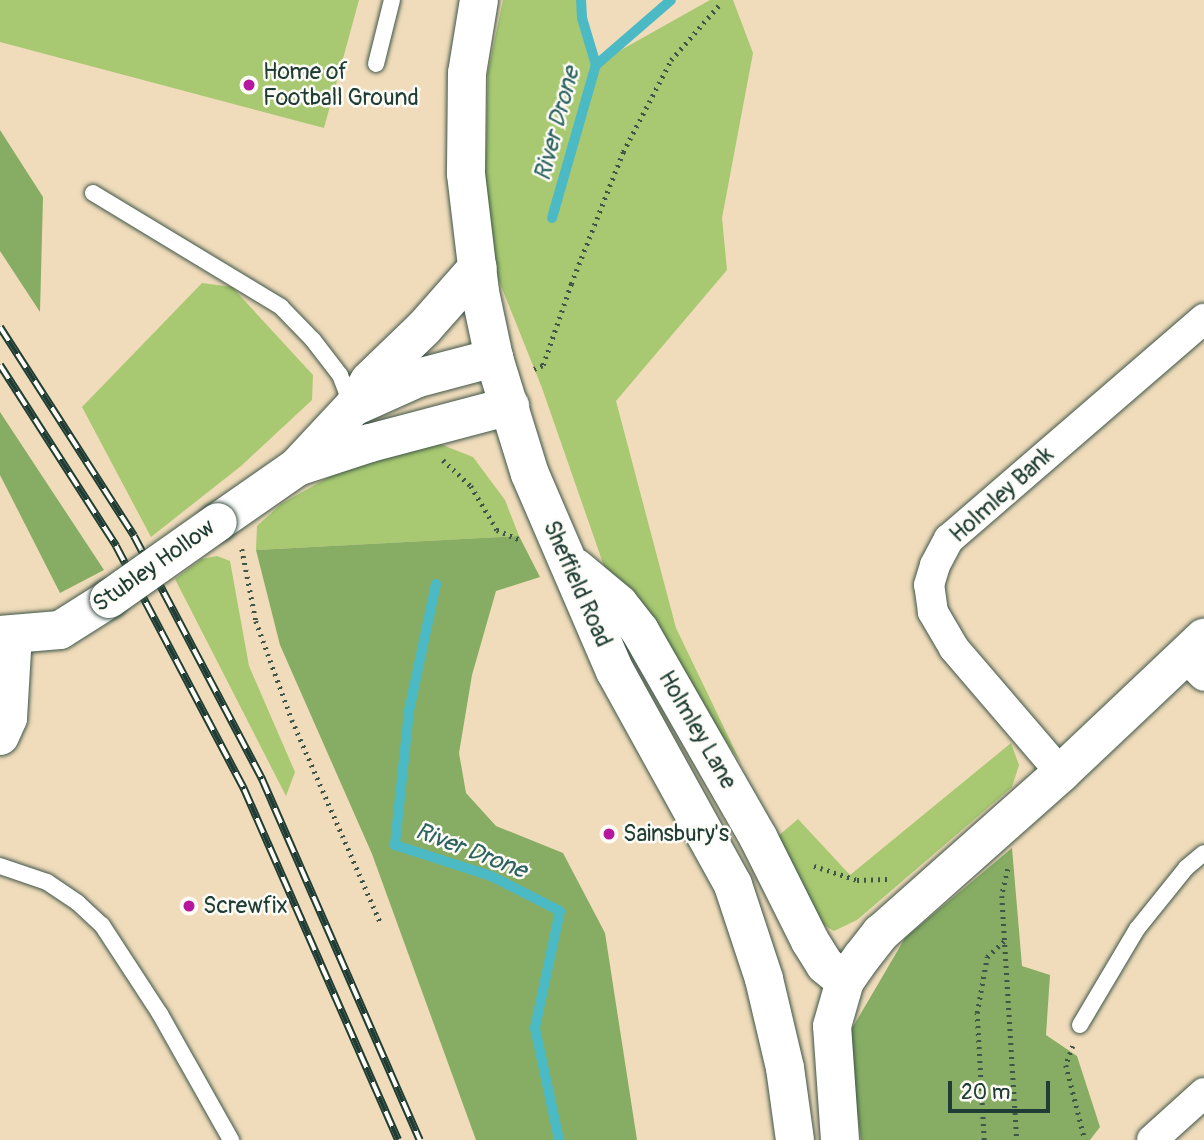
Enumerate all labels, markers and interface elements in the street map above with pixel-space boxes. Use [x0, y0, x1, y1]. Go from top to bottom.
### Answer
place label: Home of Football Ground [263, 58, 419, 112]
water label: River Drone [528, 64, 586, 184]
marker: Home of Football Ground [241, 77, 257, 93]
street label: Holmley Bank [944, 441, 1060, 549]
street label: Stubley Hollow [88, 514, 220, 618]
street label: Sheffield Road [537, 517, 617, 651]
street label: Holmley Lane [652, 666, 742, 794]
water label: River Drone [411, 817, 531, 885]
place label: Sainsbury's [623, 820, 729, 848]
marker: Sainsbury's [601, 826, 617, 842]
place label: Screwfix [203, 892, 288, 920]
marker: Screwfix [181, 898, 197, 914]
scale bar [952, 1066, 1054, 1110]
text: 20 m [961, 1079, 1010, 1106]

